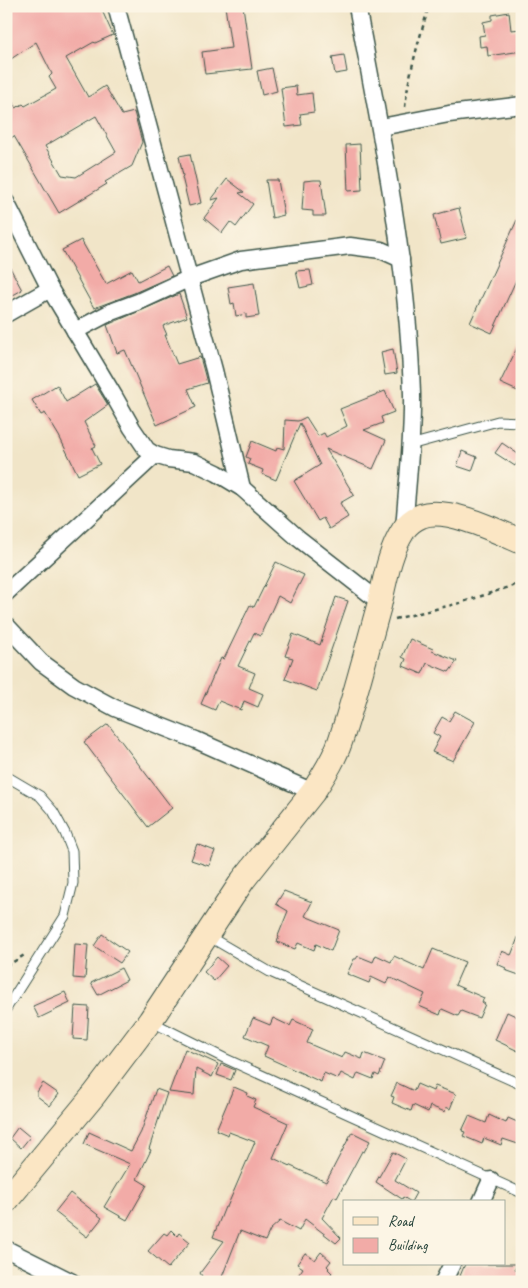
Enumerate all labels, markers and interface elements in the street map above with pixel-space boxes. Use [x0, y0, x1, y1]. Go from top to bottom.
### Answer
legend [343, 1200, 506, 1266]
text: Road [388, 1212, 415, 1231]
text: Building [388, 1236, 428, 1255]

